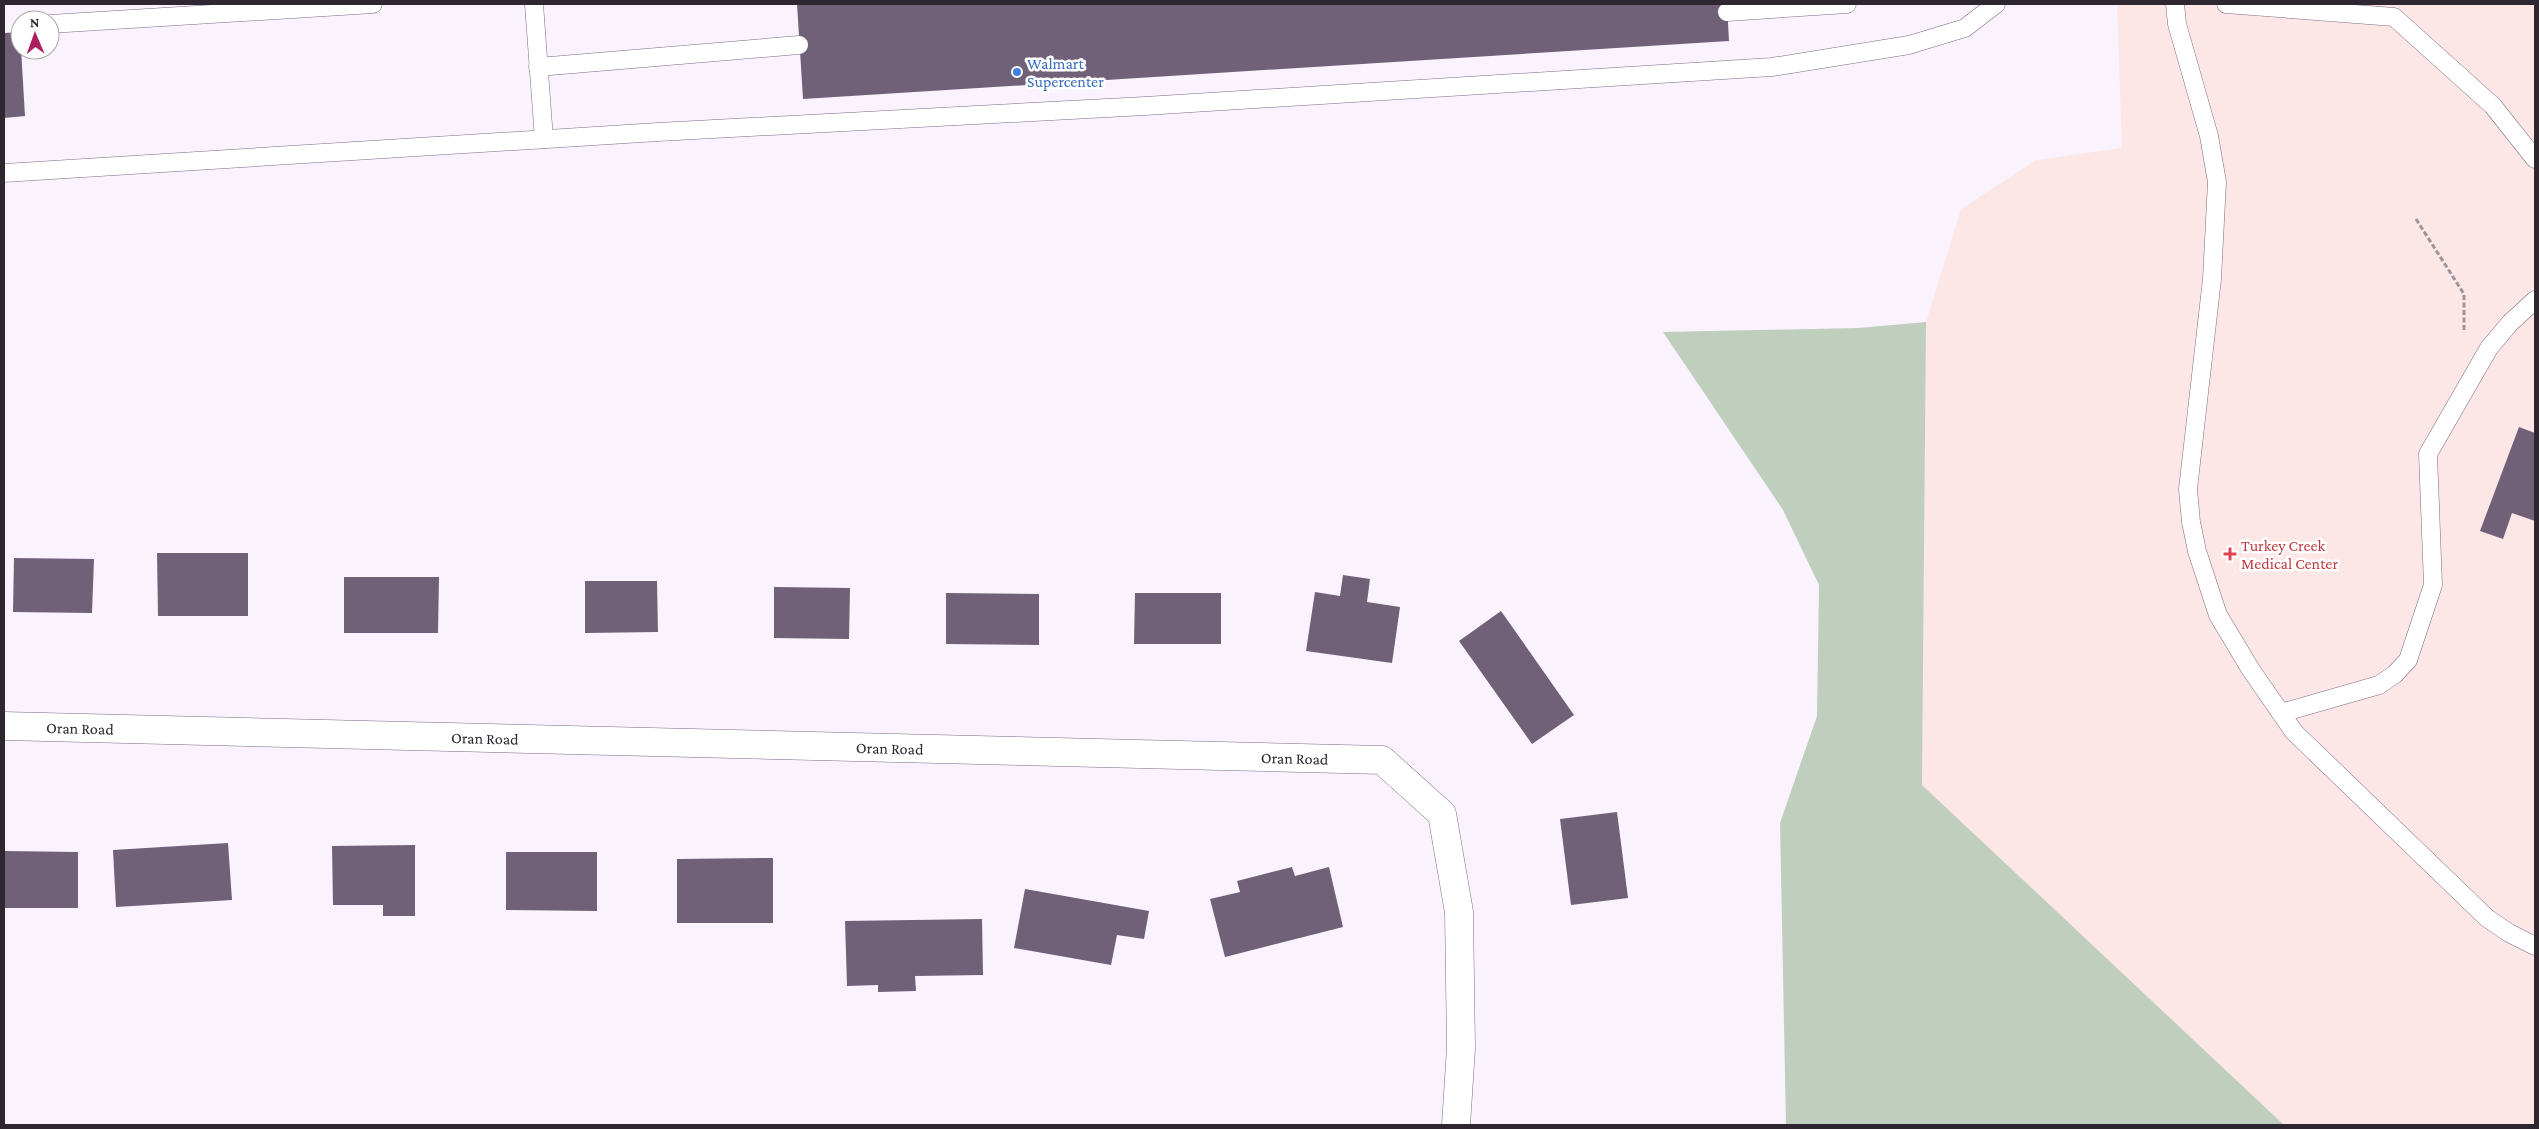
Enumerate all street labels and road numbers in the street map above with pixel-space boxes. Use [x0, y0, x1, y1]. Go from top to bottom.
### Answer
street label: Oran Road [46, 719, 115, 737]
street label: Oran Road [451, 729, 519, 747]
street label: Oran Road [856, 739, 924, 757]
street label: Oran Road [1261, 749, 1329, 767]

